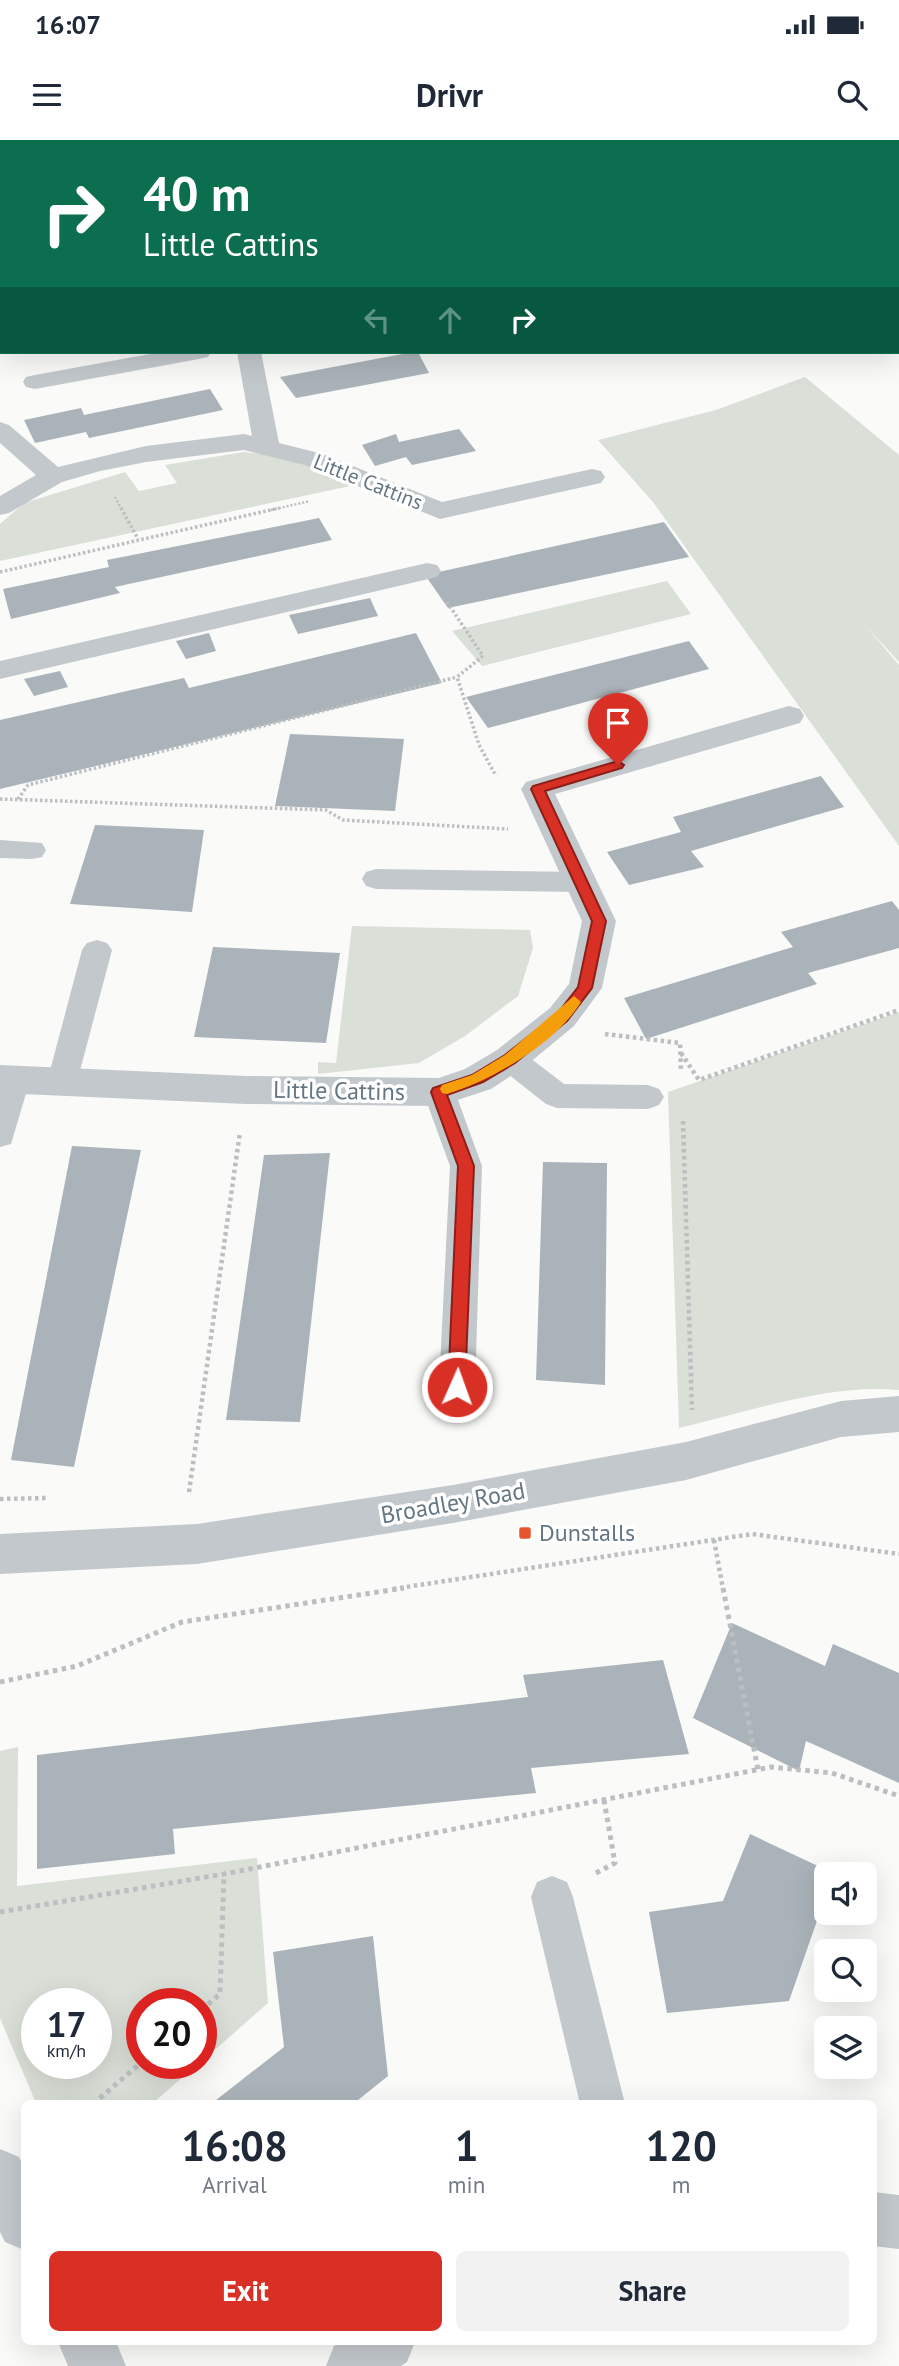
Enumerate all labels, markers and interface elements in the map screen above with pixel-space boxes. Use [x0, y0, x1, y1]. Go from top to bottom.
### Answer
text: 16:07 [35, 8, 101, 41]
text: Drivr [416, 74, 483, 116]
icon: menu [28, 76, 66, 114]
icon: search [833, 76, 871, 114]
text: 40 m [143, 161, 250, 225]
icon: right [28, 168, 119, 259]
text: Little Cattins [143, 223, 319, 265]
icon: left [358, 301, 396, 339]
icon: ahead [431, 301, 469, 339]
icon: right [504, 301, 542, 339]
street label: Little Cattins [310, 447, 427, 516]
pin [588, 693, 648, 765]
icon: arrive [599, 704, 637, 742]
street label: Little Cattins [273, 1074, 405, 1107]
position arrow [420, 1350, 494, 1424]
street label: Broadley Road [378, 1475, 528, 1530]
place label: Dunstalls [539, 1517, 635, 1548]
marker: Dunstalls [517, 1525, 533, 1541]
map controls [814, 1862, 877, 2079]
button: sound [814, 1862, 877, 1925]
button: search [814, 1939, 877, 2002]
speed limit sign: 20 [126, 1988, 217, 2079]
text: 17 [47, 2001, 86, 2047]
button: layers [814, 2016, 877, 2079]
text: km/h [47, 2039, 86, 2062]
text: 16:08 [181, 2118, 288, 2173]
text: 1 [455, 2118, 478, 2173]
text: 120 [645, 2118, 717, 2173]
text: Arrival [202, 2170, 267, 2199]
text: min [448, 2170, 485, 2199]
text: m [672, 2170, 690, 2199]
button: Exit [49, 2251, 442, 2331]
button: Share [456, 2251, 849, 2331]

